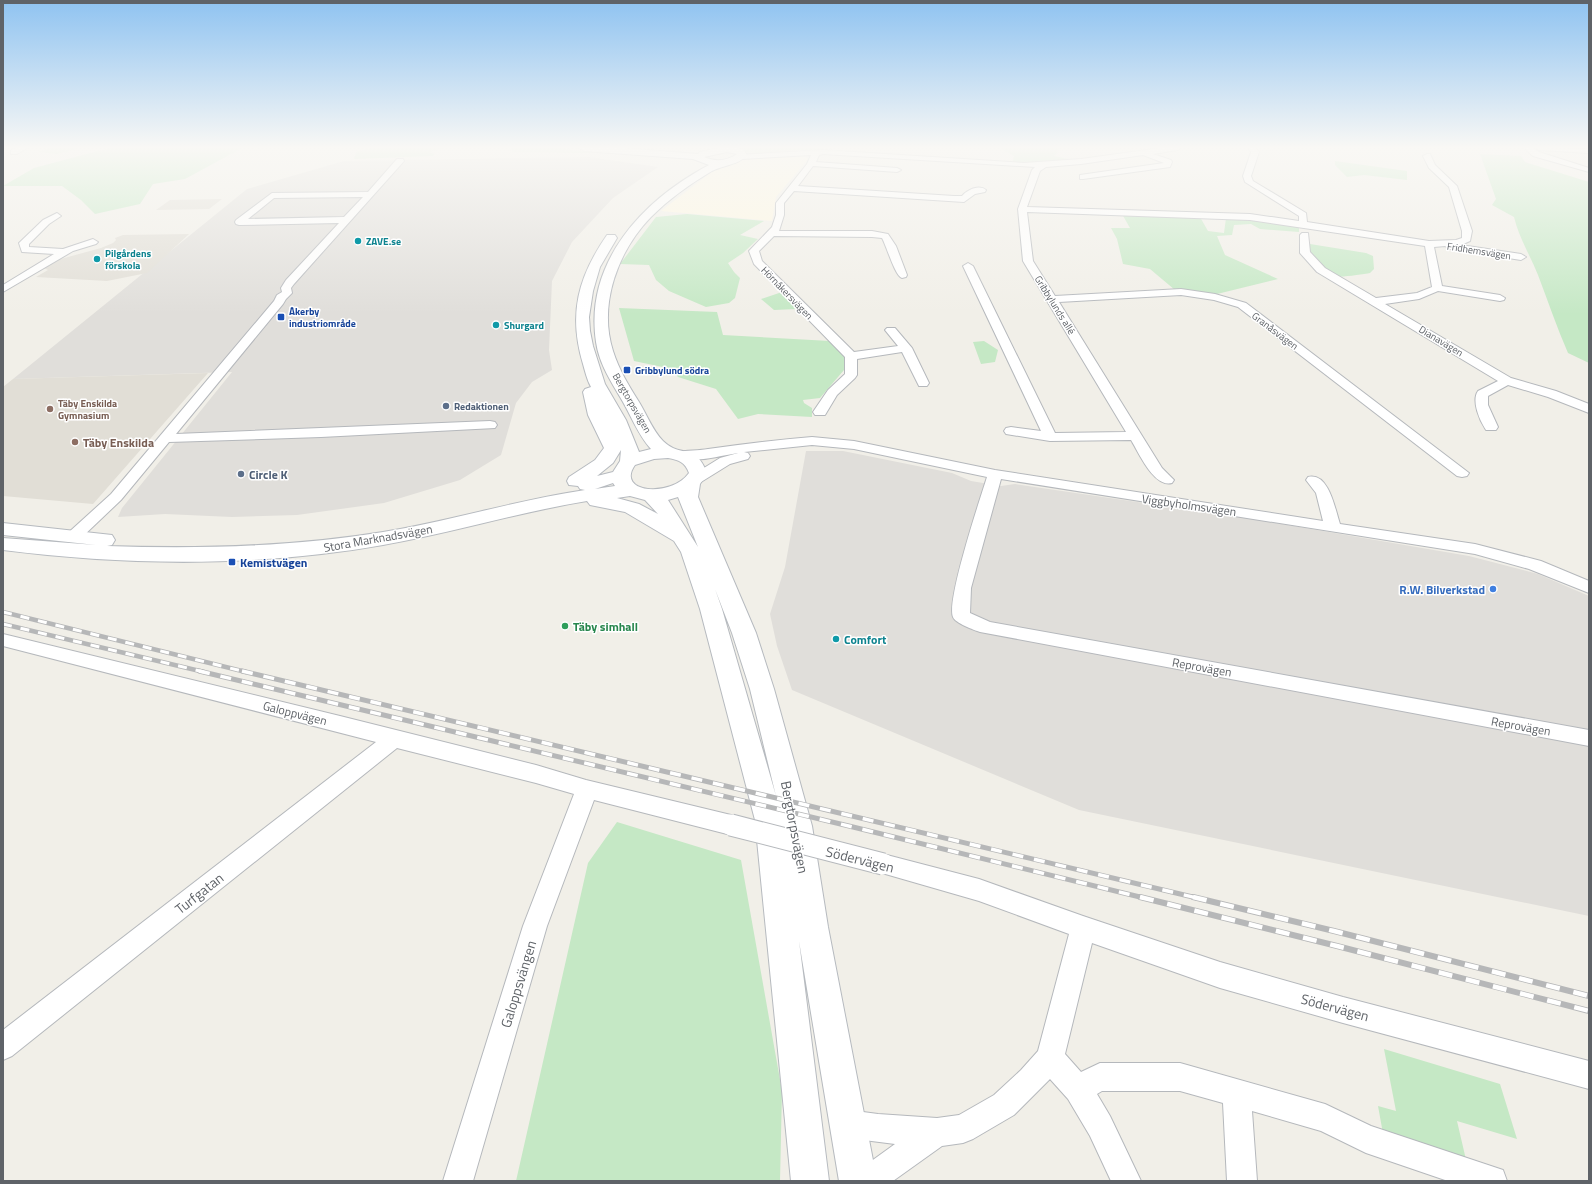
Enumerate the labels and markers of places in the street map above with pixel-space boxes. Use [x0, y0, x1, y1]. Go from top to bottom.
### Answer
place label: ZAVE.se [366, 234, 401, 249]
marker: ZAVE.se [353, 236, 363, 246]
place label: Pilgårdens förskola [105, 246, 151, 273]
marker: Pilgårdens förskola [92, 254, 102, 264]
place label: Åkerby industriområde [289, 304, 356, 331]
marker: Åkerby industriområde [276, 312, 286, 322]
place label: Shurgard [504, 318, 544, 333]
marker: Shurgard [491, 320, 501, 330]
place label: Gribbylund södra [635, 363, 709, 378]
marker: Gribbylund södra [622, 365, 632, 375]
place label: Täby Enskilda Gymnasium [58, 396, 117, 423]
place label: Redaktionen [454, 399, 509, 414]
marker: Redaktionen [441, 401, 451, 411]
marker: Täby Enskilda Gymnasium [45, 404, 55, 414]
place label: Täby Enskilda [83, 433, 154, 452]
marker: Täby Enskilda [70, 437, 80, 447]
place label: Circle K [249, 465, 288, 484]
marker: Circle K [236, 469, 246, 479]
place label: Kemistvägen [240, 553, 307, 572]
marker: Kemistvägen [227, 557, 237, 567]
place label: R.W. Bilverkstad [1399, 580, 1485, 599]
marker: R.W. Bilverkstad [1488, 584, 1498, 594]
place label: Täby simhall [573, 617, 638, 636]
marker: Täby simhall [560, 621, 570, 631]
place label: Comfort [844, 630, 887, 649]
marker: Comfort [831, 634, 841, 644]

